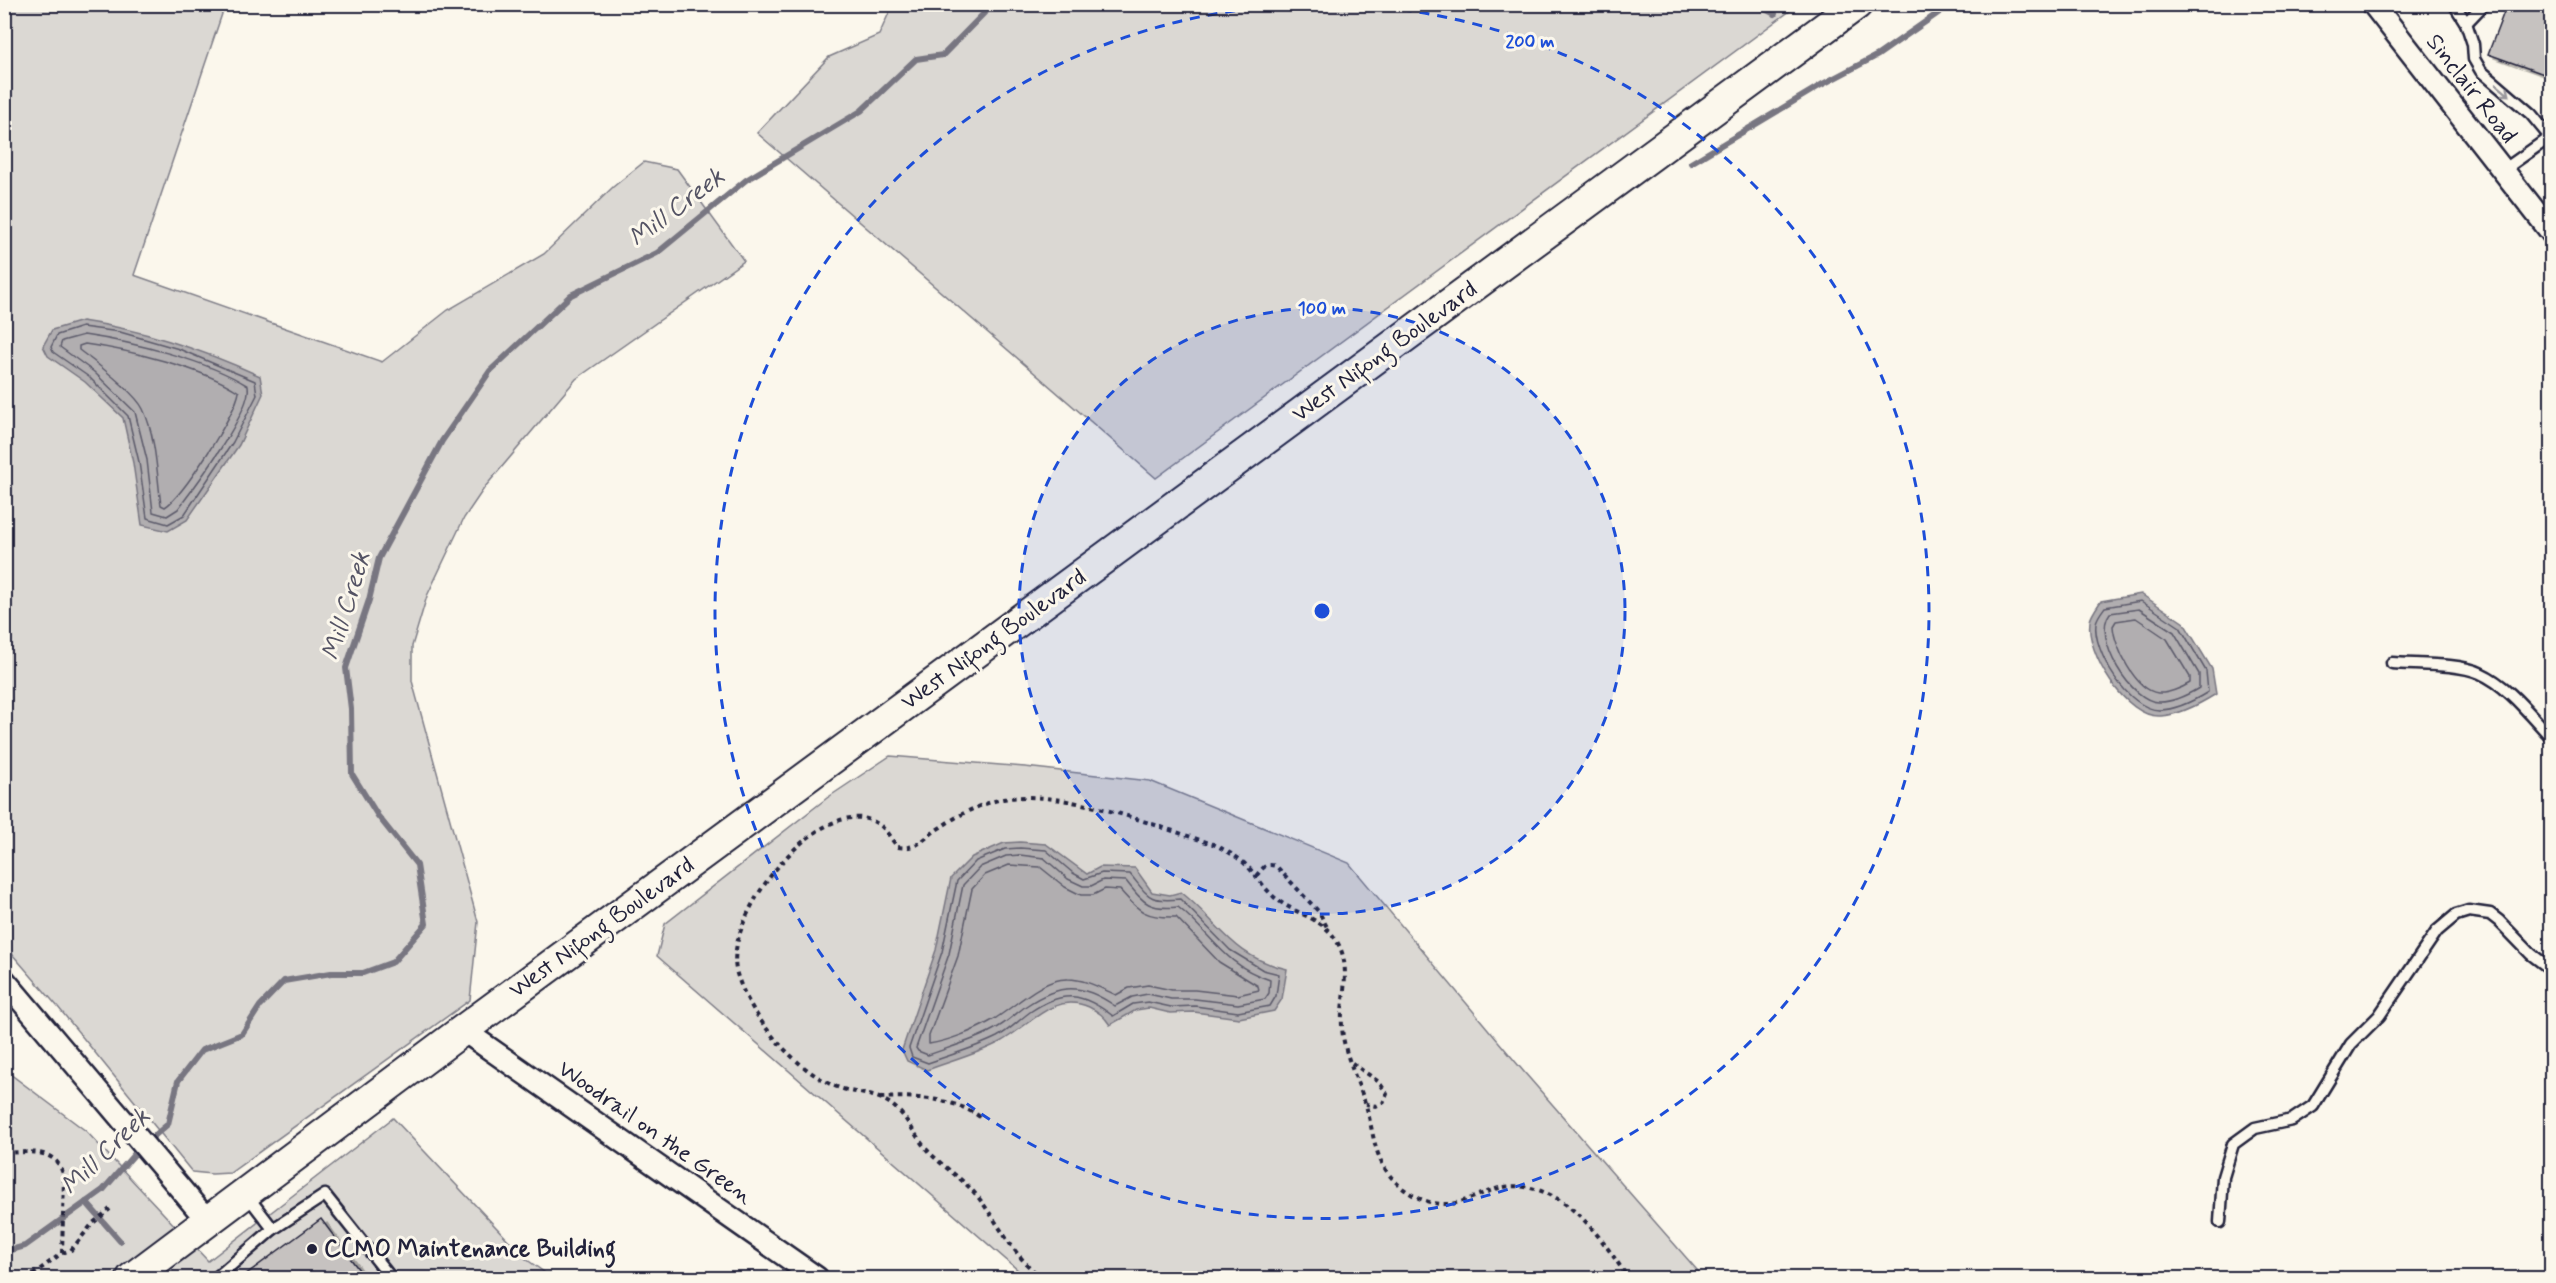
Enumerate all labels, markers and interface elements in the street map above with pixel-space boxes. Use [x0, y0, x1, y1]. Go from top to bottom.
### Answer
street label: Sinclair Road [2418, 28, 2524, 150]
text: 200 m [1505, 30, 1555, 54]
one-way arrow [2495, 83, 2511, 96]
water label: Mill Creek [622, 161, 732, 255]
street label: West Nifong Boulevard [1286, 274, 1486, 432]
text: 100 m [1298, 297, 1346, 321]
water label: Mill Creek [314, 547, 380, 665]
street label: West Nifong Boulevard [895, 562, 1095, 720]
centre of rings [1312, 601, 1332, 621]
street label: West Nifong Boulevard [503, 850, 703, 1008]
street label: Woodrail on the Green [551, 1054, 759, 1212]
water label: Mill Creek [54, 1101, 158, 1203]
place label: CCMO Maintenance Building [324, 1234, 616, 1268]
marker: CCMO Maintenance Building [305, 1242, 319, 1256]

